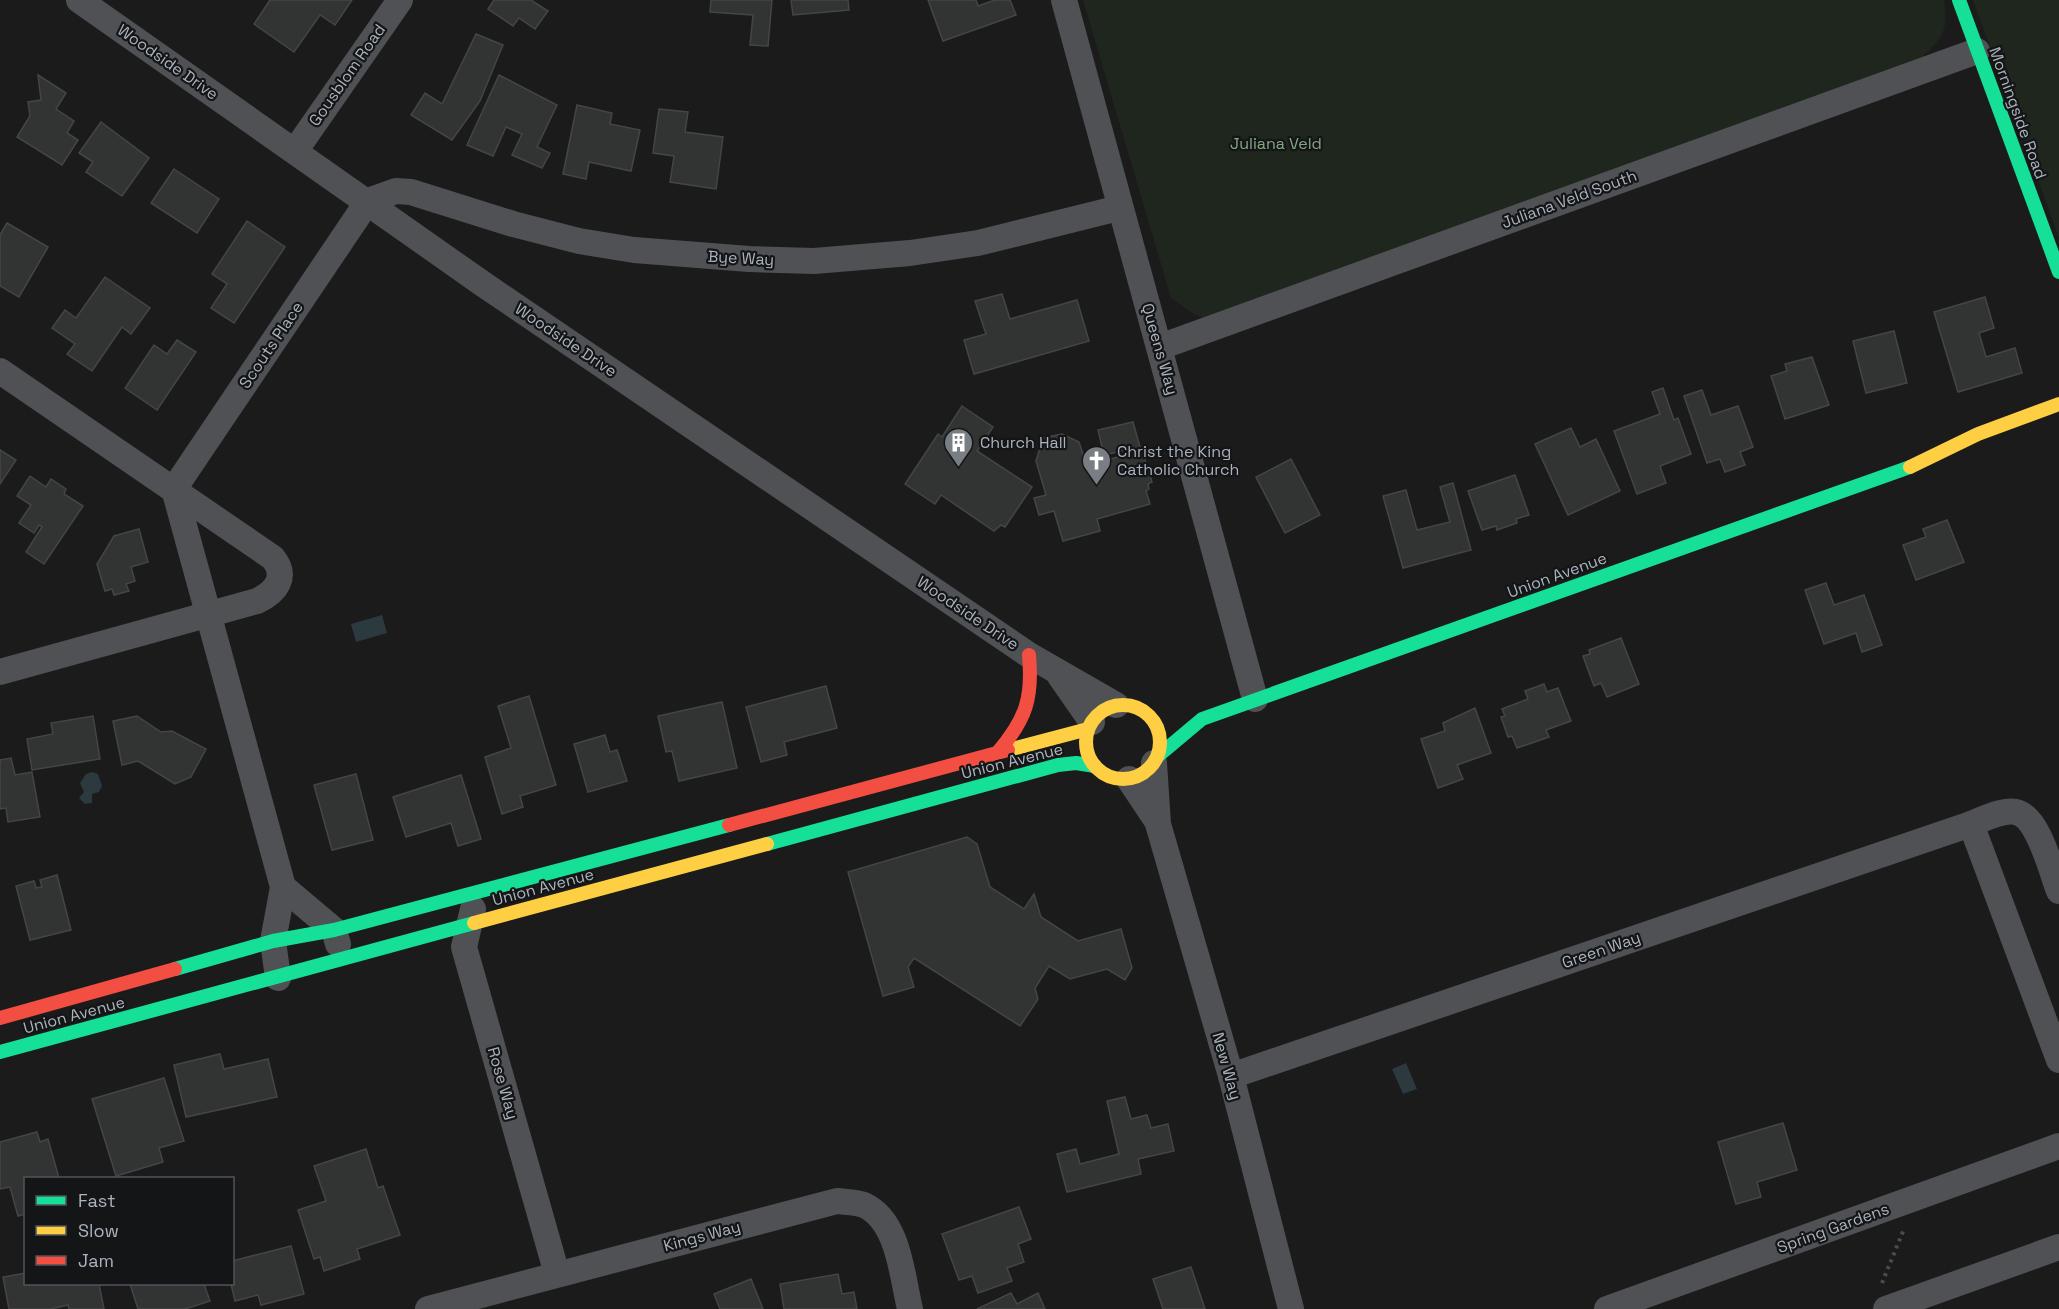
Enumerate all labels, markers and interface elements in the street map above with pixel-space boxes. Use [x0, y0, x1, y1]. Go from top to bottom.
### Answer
street label: Woodside Drive [113, 19, 223, 105]
street label: Gousblom Road [304, 20, 390, 130]
street label: Morningside Road [1984, 44, 2052, 182]
park label: Juliana Veld [1230, 133, 1322, 154]
street label: Juliana Veld South [1498, 165, 1640, 233]
street label: Bye Way [707, 246, 775, 270]
street label: Scouts Place [234, 297, 308, 393]
street label: Woodside Drive [511, 298, 621, 382]
street label: Queens Way [1137, 301, 1183, 397]
building icon: Church Hall [943, 426, 975, 468]
place label: Church Hall [980, 432, 1067, 453]
place label: Christ the King Catholic Church [1117, 441, 1239, 480]
church icon: Christ the King Catholic Church [1080, 444, 1112, 486]
street label: Union Avenue [1504, 547, 1610, 603]
street label: Woodside Drive [913, 571, 1023, 655]
street label: Union Avenue [959, 738, 1065, 784]
street label: Union Avenue [490, 863, 596, 911]
street label: Green Way [1559, 927, 1643, 973]
street label: Union Avenue [21, 991, 127, 1039]
street label: New Way [1207, 1030, 1247, 1102]
street label: Rose Way [483, 1044, 523, 1122]
legend [24, 1177, 234, 1285]
text: Fast [78, 1189, 115, 1212]
street label: Spring Gardens [1774, 1198, 1892, 1258]
street label: Kings Way [661, 1216, 743, 1256]
text: Slow [78, 1219, 119, 1242]
text: Jam [78, 1249, 114, 1272]

